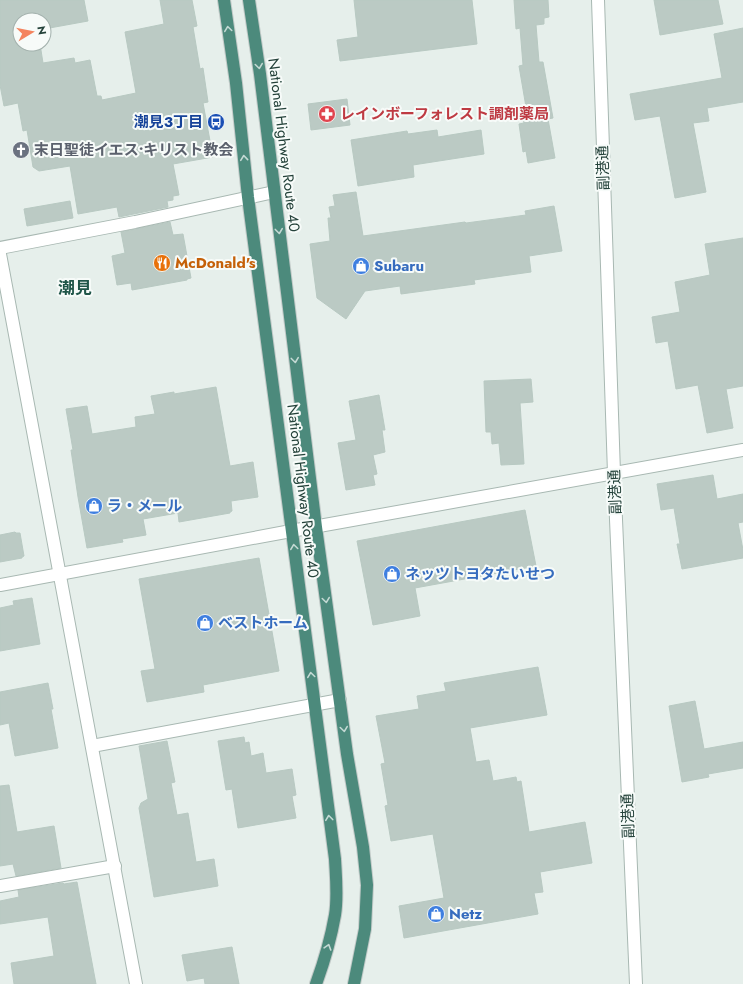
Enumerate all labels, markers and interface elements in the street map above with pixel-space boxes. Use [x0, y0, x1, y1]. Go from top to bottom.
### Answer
north arrow [12, 12, 52, 52]
text: N [33, 25, 50, 36]
one-way arrow [224, 26, 233, 32]
street label: National Highway Route 40 [262, 57, 306, 233]
one-way arrow [254, 63, 263, 69]
place label: レインボーフォレスト調剤薬局 [340, 103, 549, 125]
pharmacy icon: レインボーフォレスト調剤薬局 [317, 104, 337, 124]
place label: 潮見3丁目 [134, 111, 203, 133]
bus stop icon: 潮見3丁目 [206, 112, 226, 132]
place label: 末日聖徒イエス•キリスト教会 [34, 139, 233, 161]
church icon: 末日聖徒イエス•キリスト教会 [11, 140, 31, 160]
street label: 副港通 [591, 145, 615, 191]
one-way arrow [240, 155, 249, 161]
one-way arrow [274, 228, 283, 234]
place label: McDonald's [175, 252, 256, 274]
restaurant icon: McDonald's [152, 253, 172, 273]
place label: Subaru [374, 255, 424, 277]
shop icon: Subaru [351, 256, 371, 276]
district label: 潮見 [58, 276, 92, 300]
one-way arrow [290, 357, 299, 363]
street label: National Highway Route 40 [281, 403, 325, 579]
street label: 副港通 [603, 469, 627, 515]
place label: ラ・メール [107, 495, 182, 517]
shop icon: ラ・メール [84, 496, 104, 516]
one-way arrow [290, 544, 299, 550]
place label: ネッツトヨタたいせつ [405, 563, 555, 585]
shop icon: ネッツトヨタたいせつ [382, 564, 402, 584]
one-way arrow [321, 597, 330, 603]
place label: ベストホーム [218, 612, 308, 634]
shop icon: ベストホーム [195, 613, 215, 633]
one-way arrow [307, 672, 316, 679]
one-way arrow [339, 726, 348, 732]
street label: 副港通 [616, 793, 640, 839]
one-way arrow [325, 815, 334, 821]
place label: Netz [449, 903, 482, 925]
shop icon: Netz [426, 904, 446, 924]
one-way arrow [323, 944, 331, 951]

